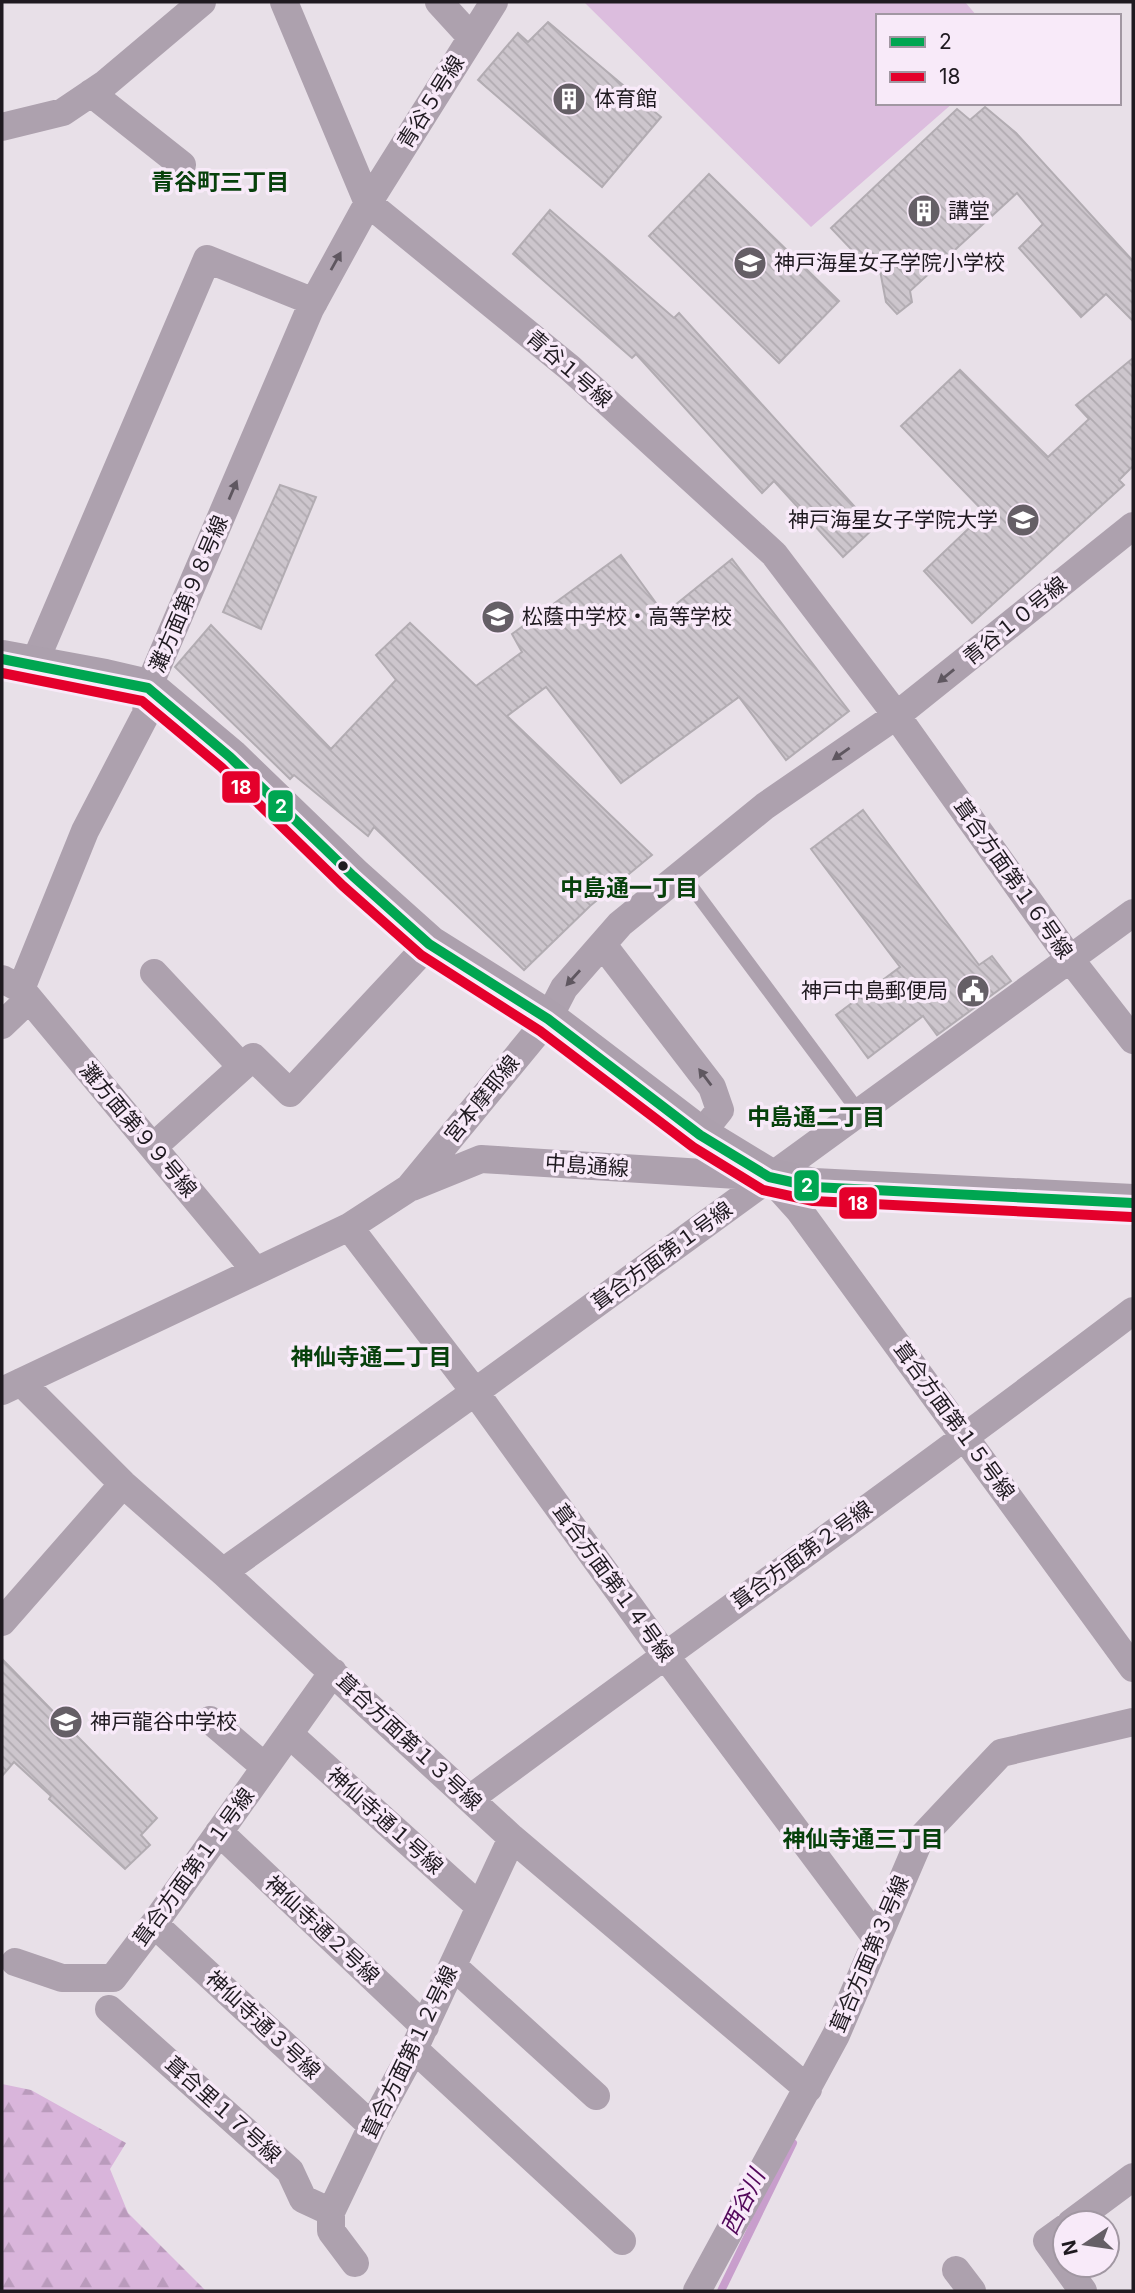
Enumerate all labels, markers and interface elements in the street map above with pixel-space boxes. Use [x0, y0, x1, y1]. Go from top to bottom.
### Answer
legend [876, 14, 1121, 105]
text: 2 [939, 29, 952, 54]
street label: 青谷５号線 [392, 51, 469, 153]
text: 18 [939, 64, 961, 89]
building icon: 体育館 [550, 80, 588, 118]
place label: 体育館 [594, 86, 657, 111]
district label: 青谷町三丁目 [151, 168, 289, 196]
building icon: 講堂 [905, 192, 943, 230]
place label: 講堂 [948, 198, 990, 223]
school or university icon: 神戸海星女子学院小学校 [731, 244, 769, 282]
place label: 神戸海星女子学院小学校 [774, 250, 1005, 275]
one-way arrow [331, 251, 342, 271]
street label: 青谷１号線 [522, 325, 617, 412]
one-way arrow [228, 480, 239, 501]
school or university icon: 神戸海星女子学院大学 [1004, 501, 1042, 539]
place label: 神戸海星女子学院大学 [788, 507, 998, 532]
street label: 灘方面第９８号線 [144, 512, 233, 676]
street label: 青谷１０号線 [958, 571, 1072, 670]
school or university icon: 松蔭中学校・高等学校 [479, 598, 517, 636]
place label: 松蔭中学校・高等学校 [522, 604, 732, 629]
one-way arrow [938, 668, 955, 683]
one-way arrow [831, 747, 850, 760]
line badge: 18 [221, 770, 261, 804]
text: 18 [231, 776, 251, 799]
line badge: 2 [267, 789, 294, 823]
street label: 葺合方面第１６号線 [949, 794, 1078, 963]
text: 2 [275, 795, 287, 818]
unlabelled marker [336, 859, 350, 873]
district label: 中島通一丁目 [560, 874, 698, 902]
one-way arrow [565, 969, 581, 987]
public building icon: 神戸中島郵便局 [954, 972, 992, 1010]
place label: 神戸中島郵便局 [801, 978, 948, 1003]
street label: 宮本摩耶線 [439, 1050, 524, 1147]
street label: 灘方面第９９号線 [75, 1057, 202, 1202]
one-way arrow [697, 1069, 712, 1087]
district label: 中島通二丁目 [747, 1103, 885, 1131]
street label: 中島通線 [544, 1150, 630, 1181]
line badge: 2 [793, 1169, 820, 1202]
text: 2 [801, 1174, 813, 1197]
line badge: 18 [838, 1186, 878, 1220]
text: 18 [848, 1192, 868, 1215]
street label: 葺合方面第１号線 [586, 1196, 737, 1315]
street label: 葺合方面第１５号線 [889, 1337, 1020, 1505]
district label: 神仙寺通二丁目 [291, 1343, 452, 1371]
street label: 葺合方面第２号線 [726, 1495, 877, 1614]
street label: 葺合方面第１４号線 [548, 1499, 679, 1667]
street label: 葺合方面第１３号線 [332, 1668, 487, 1815]
school or university icon: 神戸龍谷中学校 [47, 1703, 85, 1741]
place label: 神戸龍谷中学校 [90, 1709, 237, 1734]
street label: 神仙寺通１号線 [322, 1762, 448, 1879]
street label: 葺合方面第１１号線 [128, 1783, 259, 1951]
district label: 神仙寺通三丁目 [783, 1825, 944, 1853]
street label: 神仙寺通２号線 [260, 1870, 385, 1989]
street label: 葺合方面第３号線 [825, 1872, 914, 2036]
street label: 葺合方面第１２号線 [357, 1961, 462, 2142]
street label: 神仙寺通３号線 [201, 1965, 326, 2084]
street label: 葺合里１７号線 [160, 2051, 286, 2168]
water label: 西谷川 [715, 2162, 772, 2239]
north arrow [1051, 2209, 1121, 2279]
text: N [1057, 2238, 1083, 2257]

